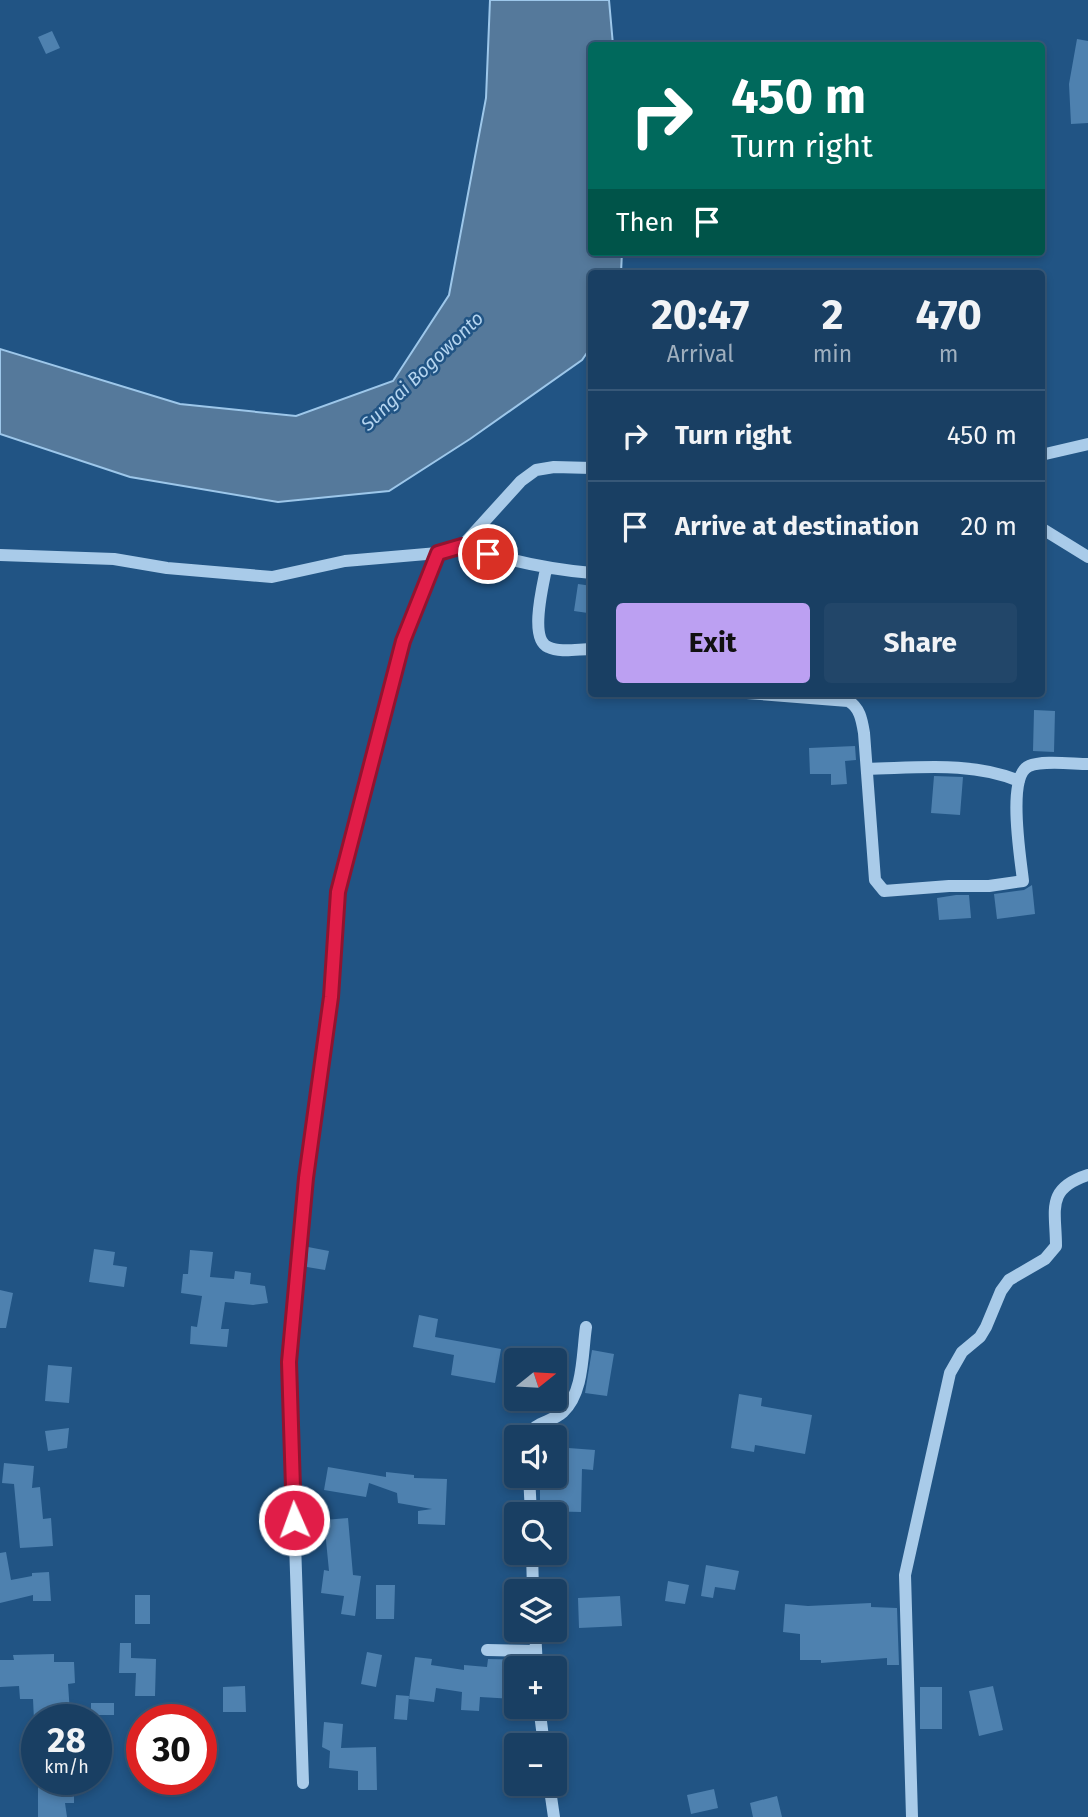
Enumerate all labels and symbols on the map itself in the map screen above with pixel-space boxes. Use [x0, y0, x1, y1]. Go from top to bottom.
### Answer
water label: Sungai Bogowonto [355, 307, 488, 436]
pin [458, 524, 518, 584]
north arrow [504, 1348, 567, 1410]
position arrow [257, 1483, 331, 1557]
speed limit sign: 30 [126, 1704, 217, 1795]

